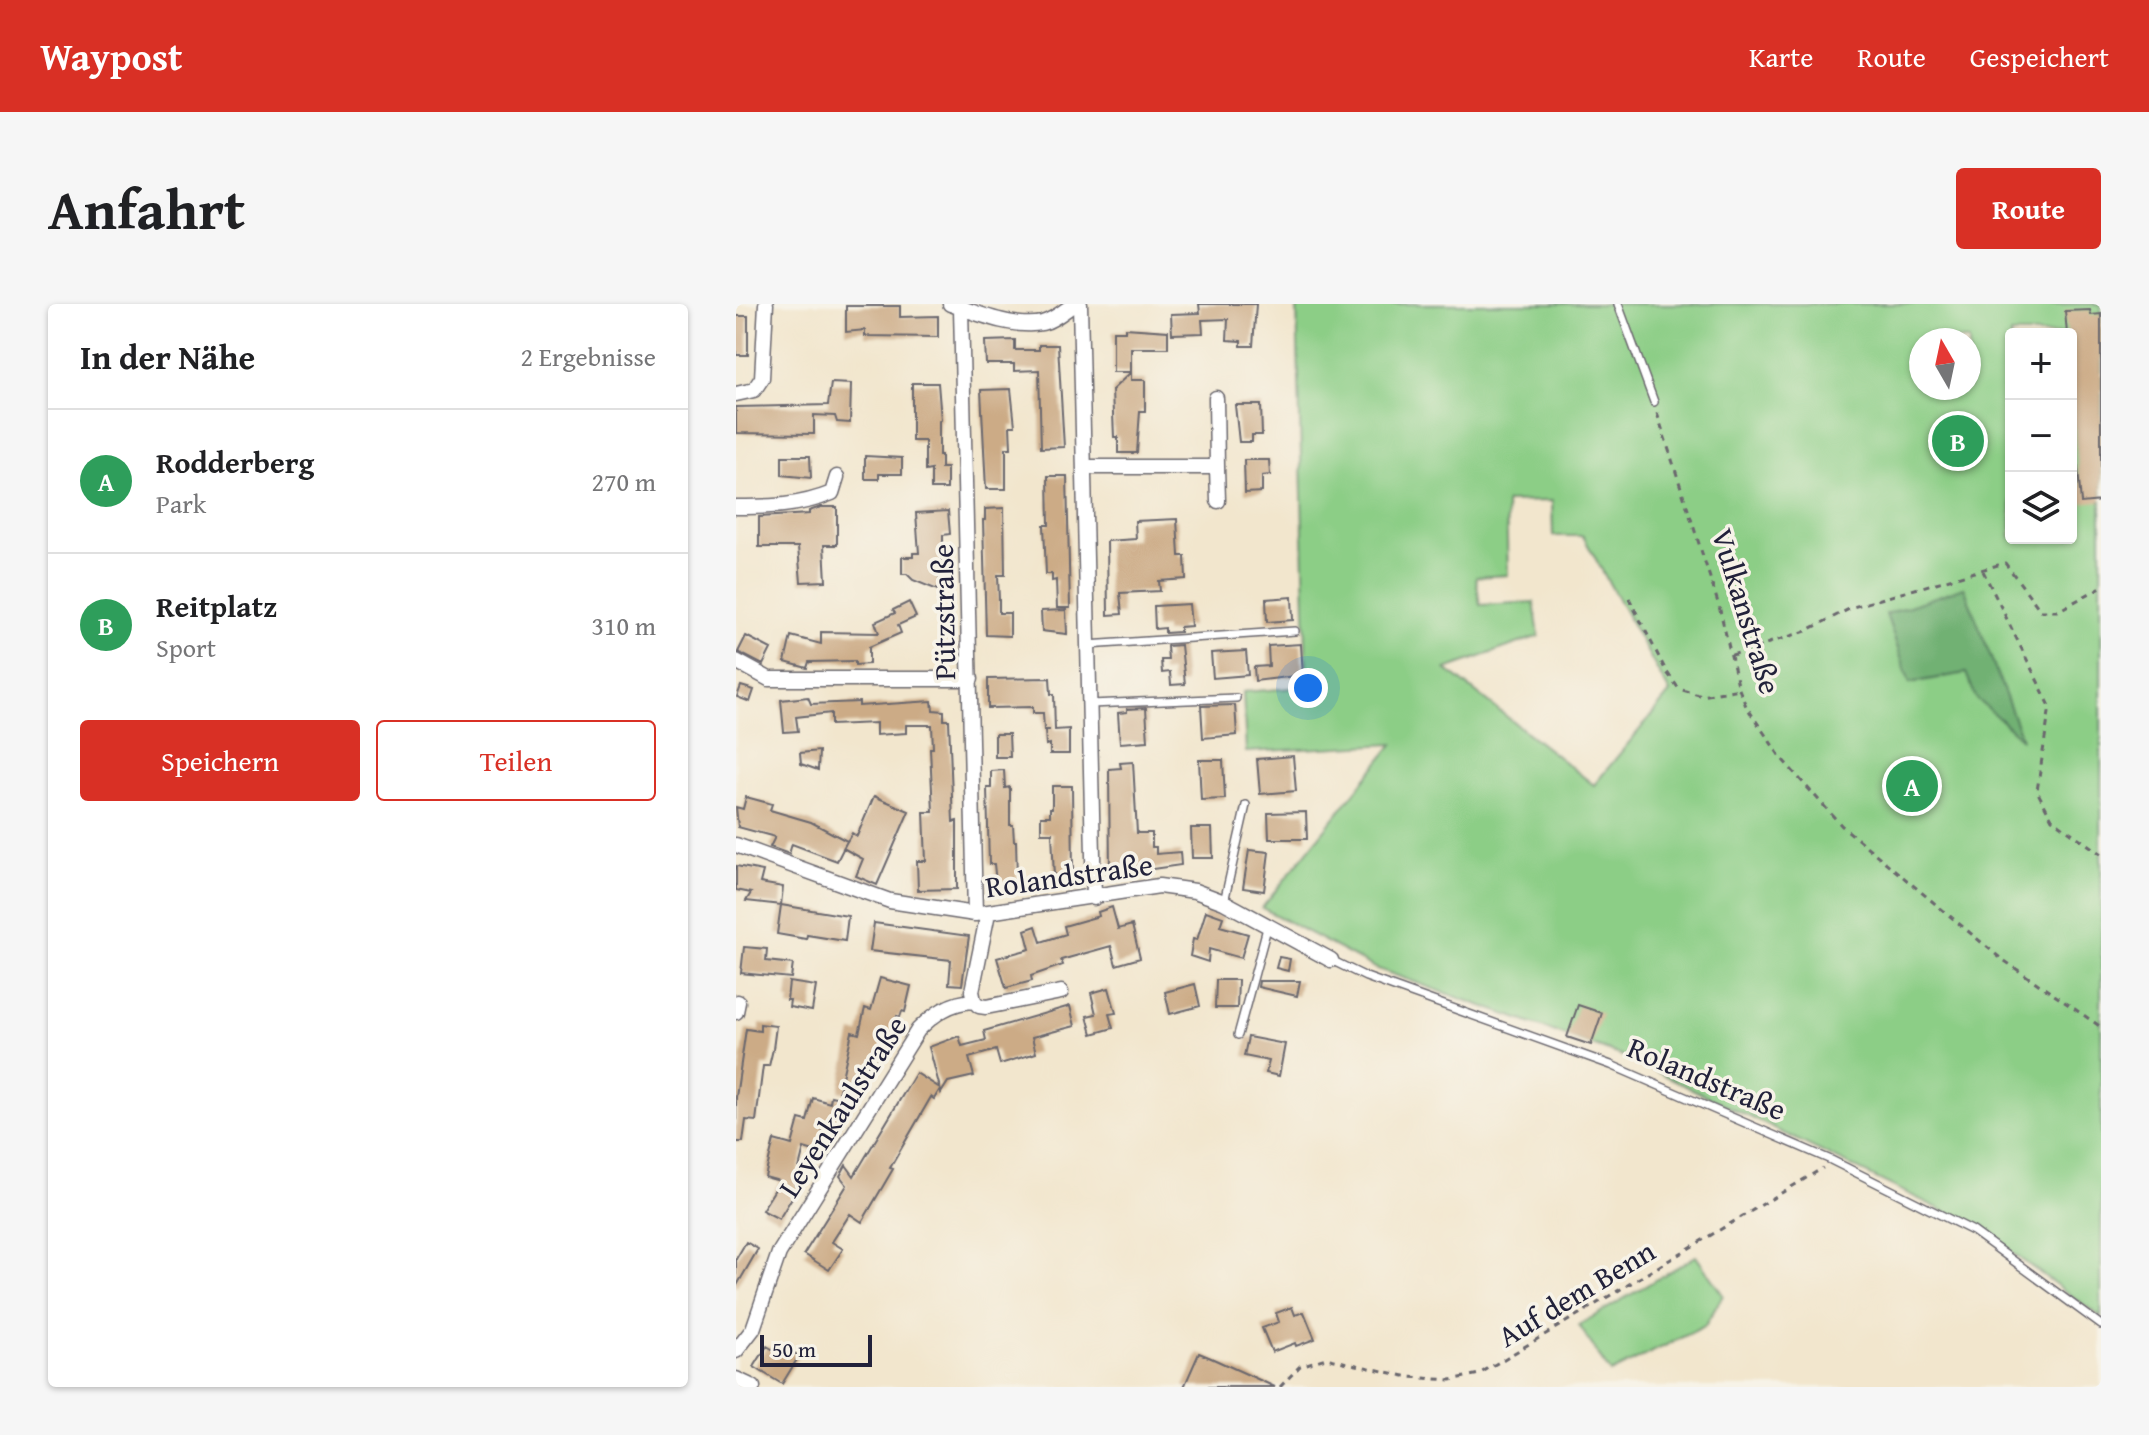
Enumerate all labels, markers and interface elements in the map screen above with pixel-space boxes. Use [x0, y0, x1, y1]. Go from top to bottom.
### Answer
text: Waypost [40, 28, 182, 84]
text: Karte [1749, 36, 1813, 77]
text: Route [1857, 36, 1926, 77]
text: Gespeichert [1970, 36, 2109, 77]
text: Anfahrt [48, 167, 245, 250]
button: Route [1956, 168, 2101, 249]
north arrow [1909, 328, 1981, 400]
map controls [2005, 328, 2077, 544]
button: + [2005, 328, 2077, 400]
text: In der Nähe [80, 332, 255, 381]
text: 2 Ergebnisse [521, 337, 656, 376]
button: − [2005, 400, 2077, 472]
pin: B [1932, 411, 1984, 471]
text: Rodderberg [156, 440, 314, 484]
text: A [98, 462, 114, 501]
text: 270 m [591, 462, 656, 501]
button: layers [2005, 472, 2077, 544]
text: Park [156, 484, 206, 523]
street label: Vulkanstraße [1701, 523, 1793, 699]
street label: Pützstraße [920, 543, 966, 681]
text: Reitplatz [156, 584, 277, 628]
text: B [98, 606, 114, 645]
text: 310 m [591, 606, 656, 645]
text: Sport [156, 628, 216, 667]
your location [1288, 668, 1328, 708]
button: Speichern [80, 720, 360, 801]
button: Teilen [376, 720, 656, 801]
pin: A [1886, 756, 1938, 816]
street label: Rolandstraße [983, 841, 1155, 909]
street label: Leyenkaulstraße [767, 1007, 917, 1205]
street label: Rolandstraße [1621, 1025, 1793, 1131]
street label: Auf dem Benn [1489, 1229, 1663, 1357]
scale bar [760, 1331, 872, 1367]
text: 50 m [772, 1333, 816, 1365]

